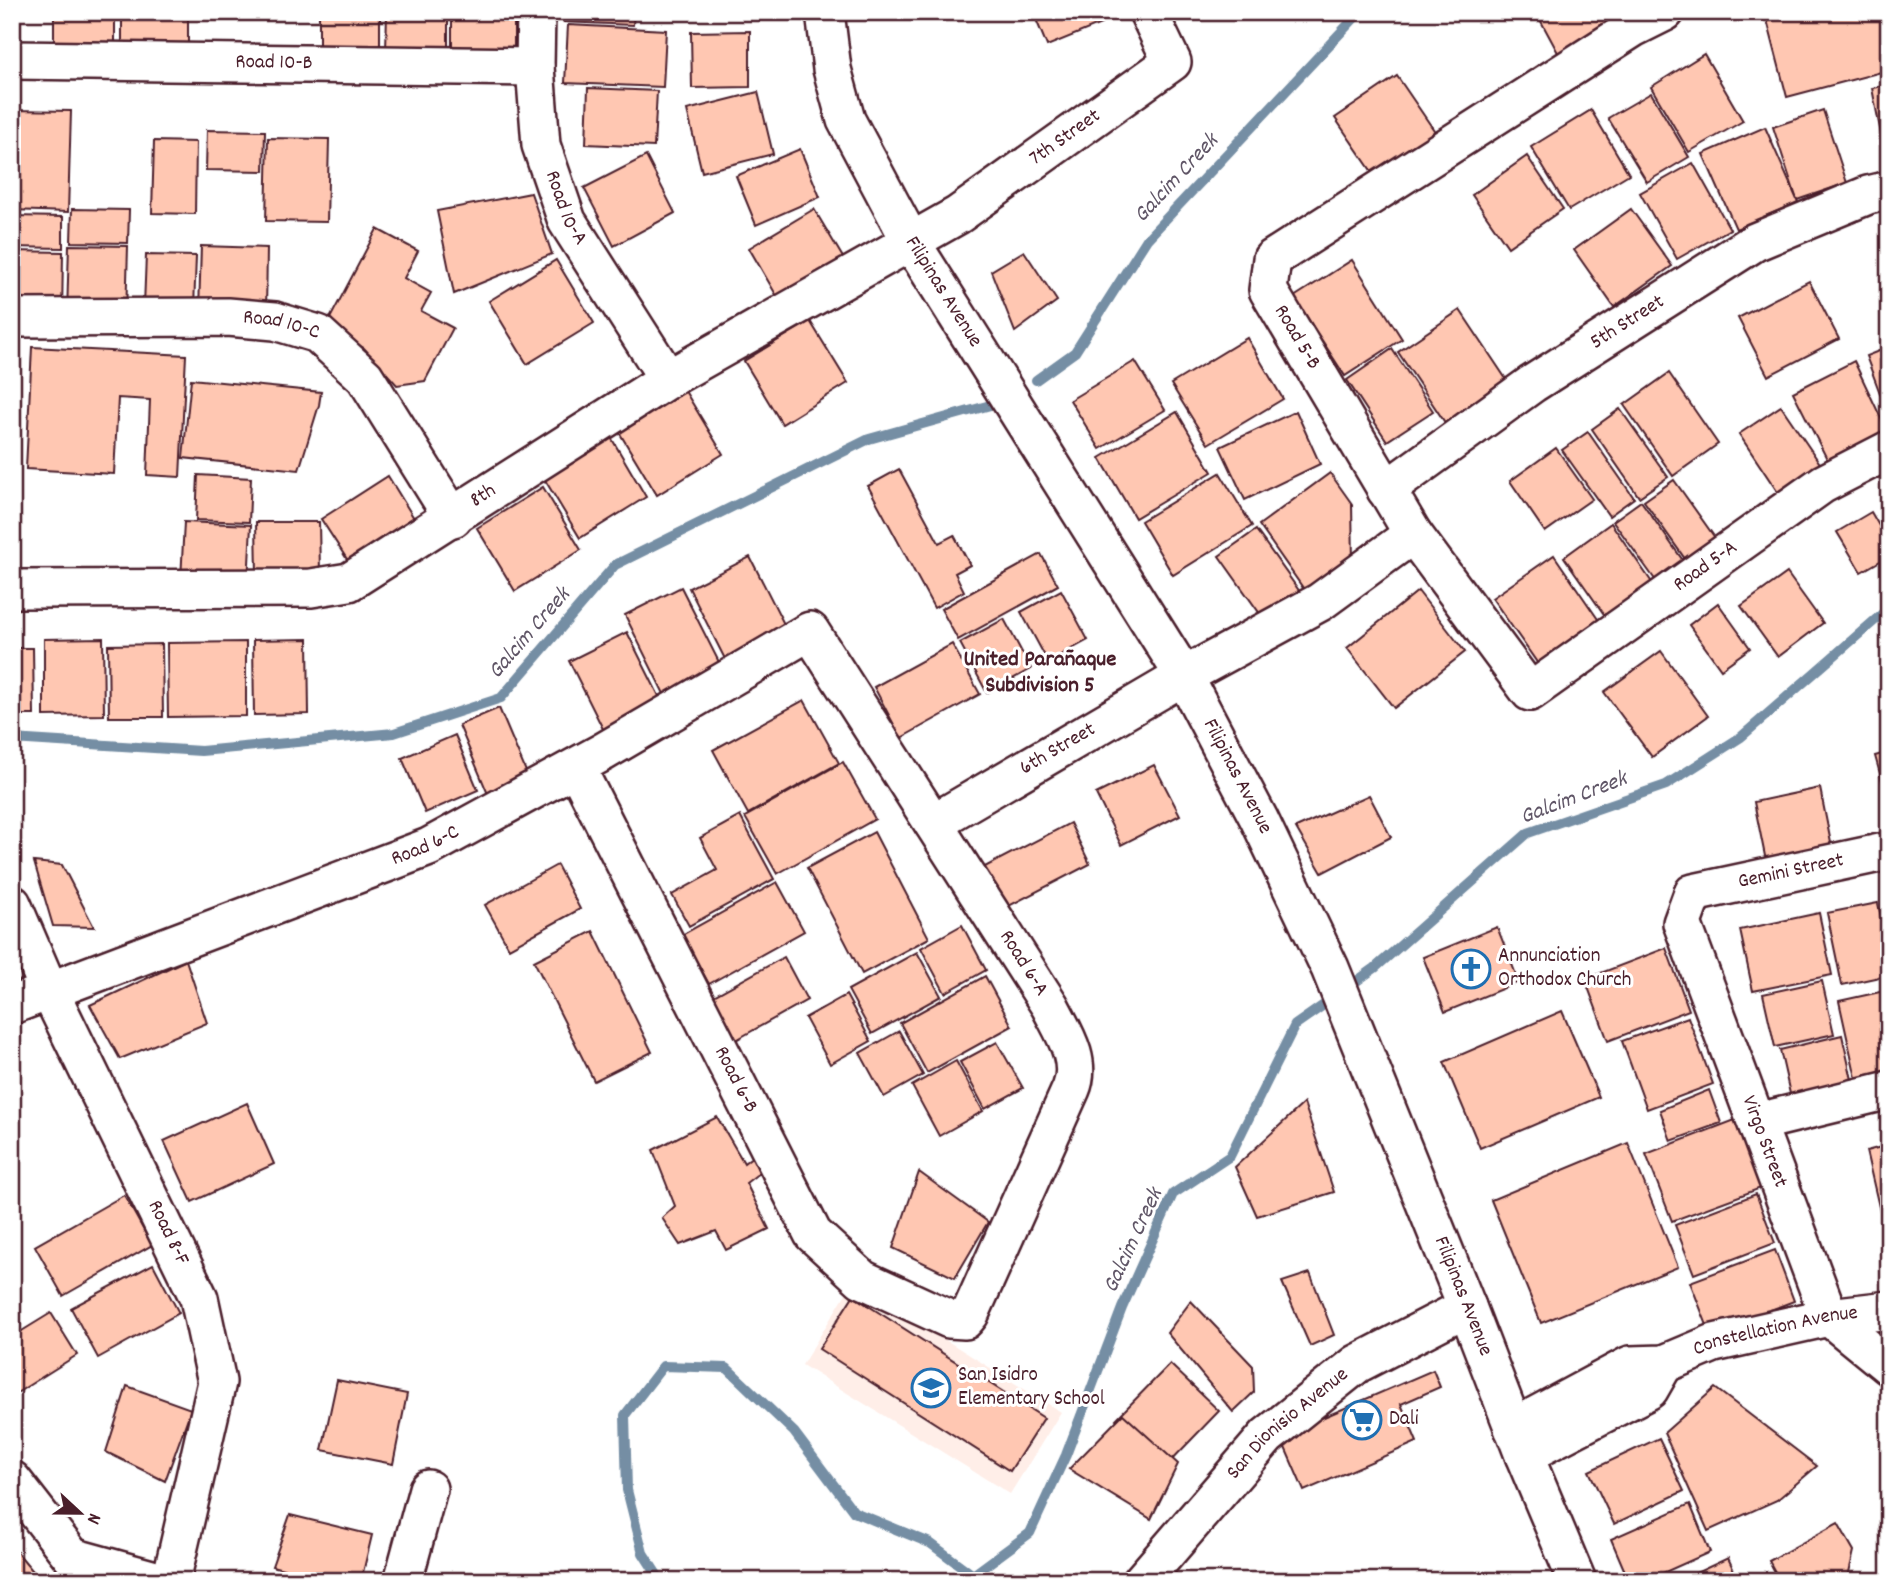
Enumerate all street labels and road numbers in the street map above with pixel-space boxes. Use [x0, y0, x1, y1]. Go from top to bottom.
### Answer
street label: Road 10-B [235, 48, 313, 79]
street label: 7th Street [1024, 102, 1108, 174]
street label: Road 10-A [536, 167, 594, 252]
street label: Filipinas Avenue [896, 231, 989, 354]
street label: 5th Street [1585, 288, 1671, 358]
street label: Road 5-B [1265, 299, 1327, 376]
street label: Road 10-C [242, 303, 323, 349]
street label: 8th [465, 477, 503, 516]
street label: Road 5-A [1668, 534, 1744, 600]
street label: Filipinas Avenue [1194, 714, 1279, 839]
street label: 6th Street [1014, 716, 1102, 784]
street label: Road 6-C [387, 818, 465, 875]
street label: Gemini Street [1735, 846, 1847, 898]
street label: Road 6-A [991, 925, 1055, 1003]
street label: Road 6-B [705, 1041, 765, 1119]
street label: Virgo Street [1733, 1092, 1795, 1192]
street label: Road 8-F [139, 1195, 196, 1271]
street label: Filipinas Avenue [1425, 1232, 1500, 1361]
street label: Constellation Avenue [1689, 1299, 1860, 1365]
street label: San Dionisio Avenue [1220, 1361, 1356, 1487]

